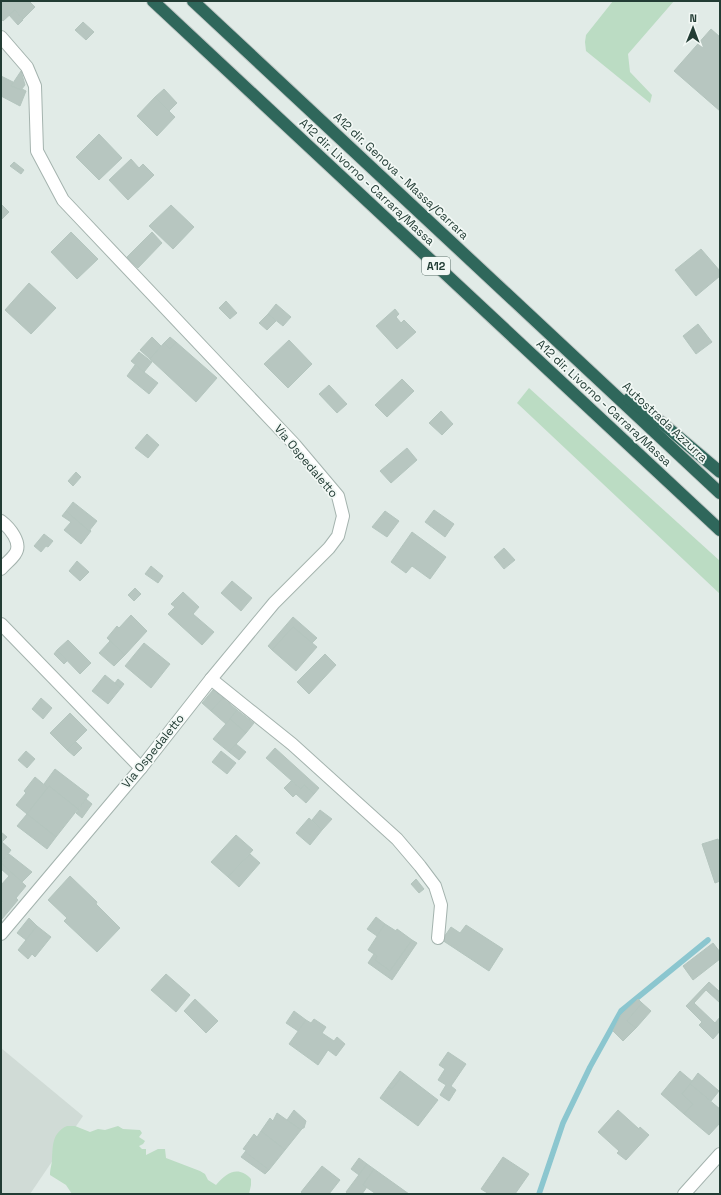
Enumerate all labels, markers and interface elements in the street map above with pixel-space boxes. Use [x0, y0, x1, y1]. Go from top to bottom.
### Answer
north arrow [673, 8, 713, 48]
text: N [689, 11, 697, 25]
street label: A12 dir. Genova - Massa/Carrara [330, 109, 472, 243]
street label: A12 dir. Livorno - Carrara/Massa [296, 115, 438, 249]
road number: A12 [422, 257, 450, 275]
street label: A12 dir. Livorno - Carrara/Massa [533, 336, 675, 470]
street label: Autostrada Azzurra [619, 378, 711, 466]
street label: Via Ospedaletto [271, 421, 341, 501]
street label: Via Ospedaletto [118, 711, 188, 791]

